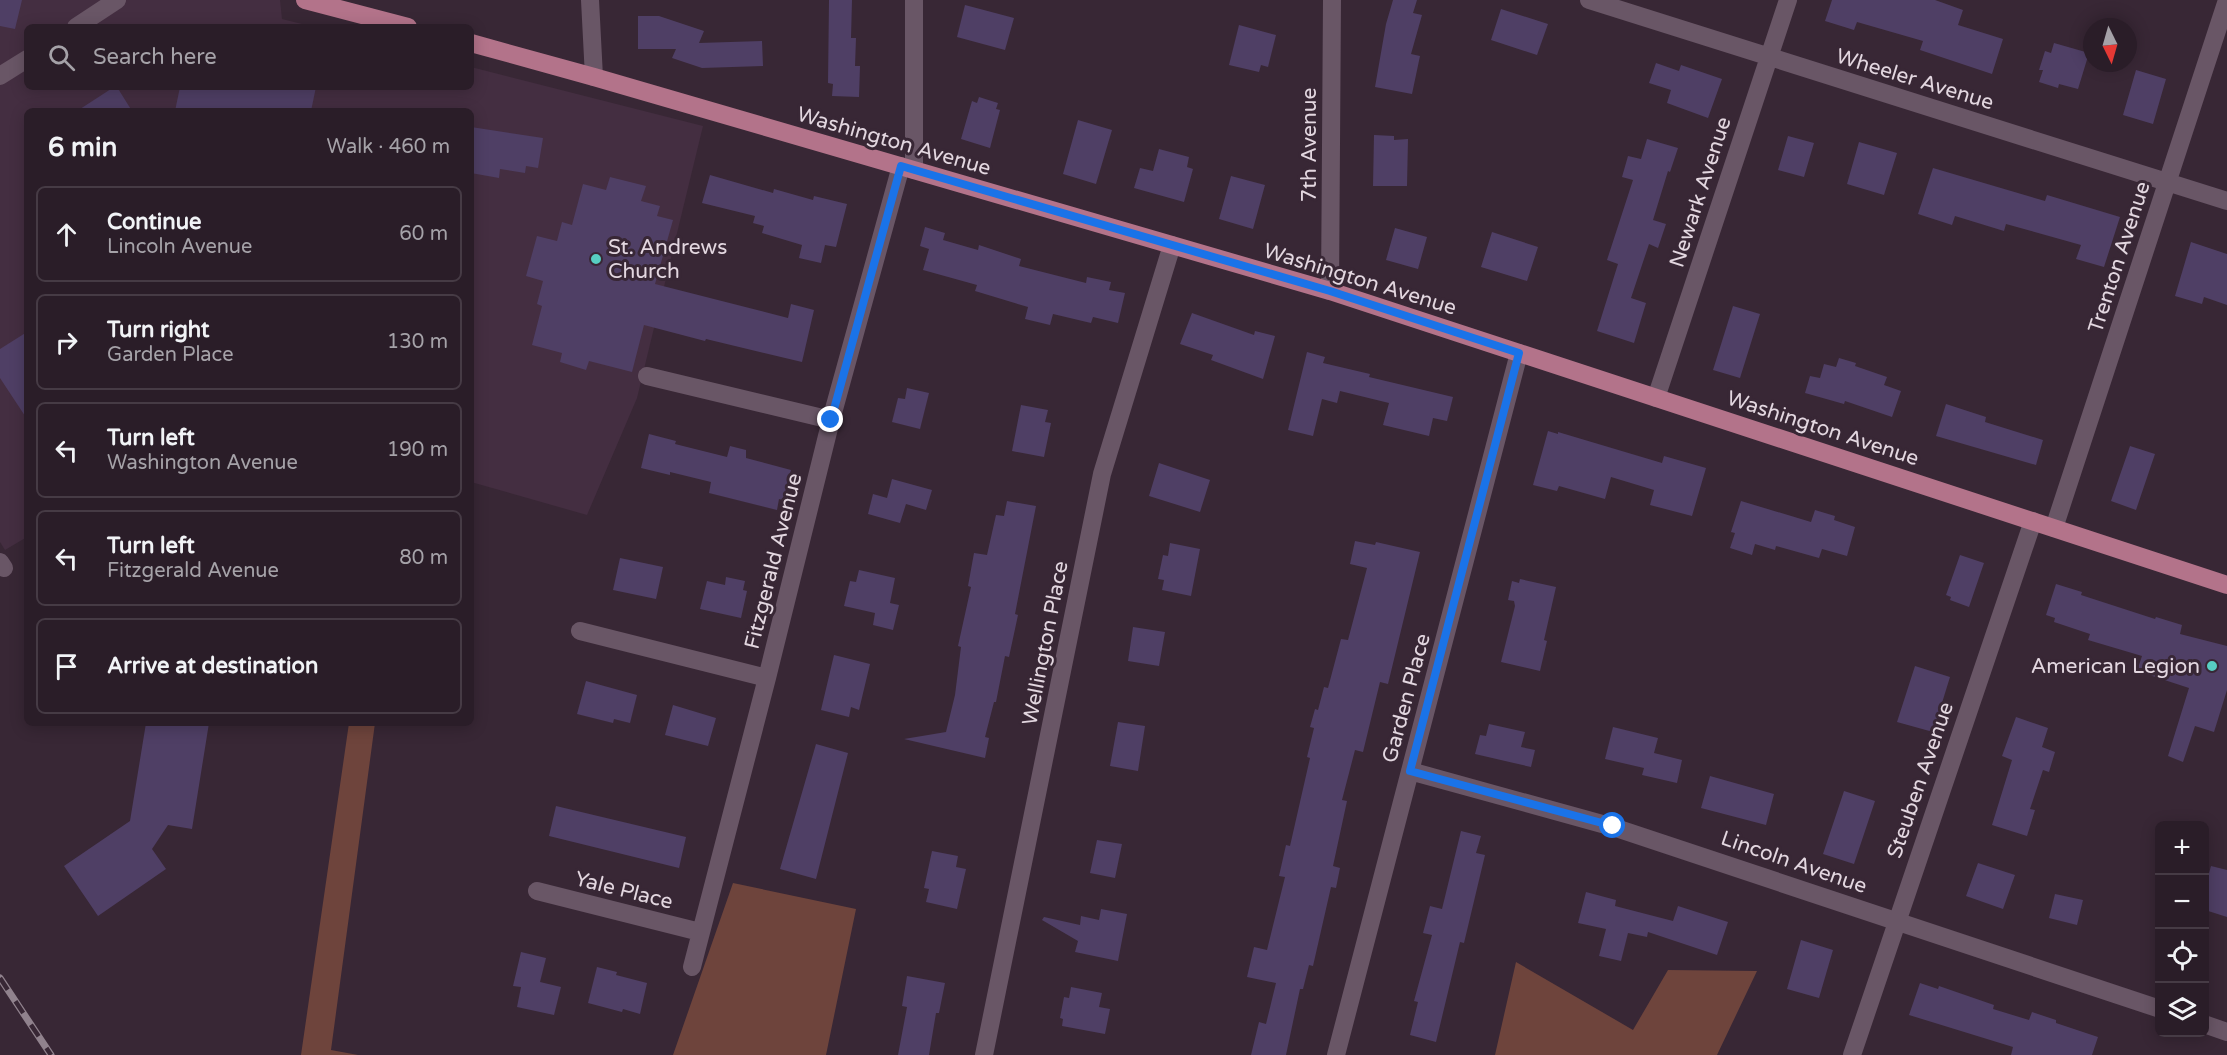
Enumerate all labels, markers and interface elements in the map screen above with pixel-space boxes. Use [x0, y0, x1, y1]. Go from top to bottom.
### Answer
north arrow [2083, 18, 2137, 72]
search box [24, 24, 474, 90]
icon: search [45, 41, 78, 74]
text: Search here [93, 44, 217, 70]
street label: Wheeler Avenue [1833, 44, 1997, 115]
street label: 7th Avenue [1297, 88, 1322, 202]
street label: Washington Avenue [794, 102, 994, 181]
street label: Newark Avenue [1664, 114, 1737, 271]
text: 6 min [48, 132, 117, 163]
text: Walk · 460 m [327, 135, 450, 159]
street label: Trenton Avenue [2083, 178, 2156, 336]
text: Continue [107, 209, 202, 235]
icon: ahead [50, 218, 83, 251]
text: 60 m [399, 222, 448, 246]
text: Lincoln Avenue [107, 235, 252, 259]
place label: St. Andrews Church [608, 235, 727, 284]
street label: Washington Avenue [1260, 238, 1459, 321]
marker: St. Andrews Church [589, 252, 603, 266]
text: Turn right [107, 317, 209, 343]
icon: right [50, 326, 83, 359]
text: 130 m [387, 330, 448, 354]
text: Garden Place [107, 343, 234, 367]
street label: Washington Avenue [1724, 386, 1922, 471]
route end [817, 406, 843, 432]
text: Turn left [107, 425, 195, 451]
icon: left [50, 434, 83, 467]
text: 190 m [387, 438, 448, 462]
text: Washington Avenue [107, 451, 298, 475]
street label: Fitzgerald Avenue [740, 471, 807, 652]
text: Turn left [107, 533, 195, 559]
icon: left [50, 542, 83, 575]
text: 80 m [399, 546, 448, 570]
text: Fitzgerald Avenue [107, 559, 279, 583]
street label: Wellington Place [1017, 559, 1074, 727]
street label: Garden Place [1377, 631, 1436, 766]
icon: arrive [50, 650, 83, 683]
text: Arrive at destination [107, 653, 318, 679]
place label: American Legion [2031, 654, 2200, 679]
marker: American Legion [2205, 659, 2219, 673]
street label: Steuben Avenue [1882, 699, 1959, 862]
route start [1599, 812, 1625, 838]
map controls [2155, 821, 2209, 1037]
button: + [2155, 821, 2209, 875]
street label: Lincoln Avenue [1718, 826, 1870, 899]
street label: Yale Place [572, 866, 676, 915]
button: − [2155, 875, 2209, 929]
button: locate [2155, 929, 2209, 983]
button: layers [2155, 983, 2209, 1037]

